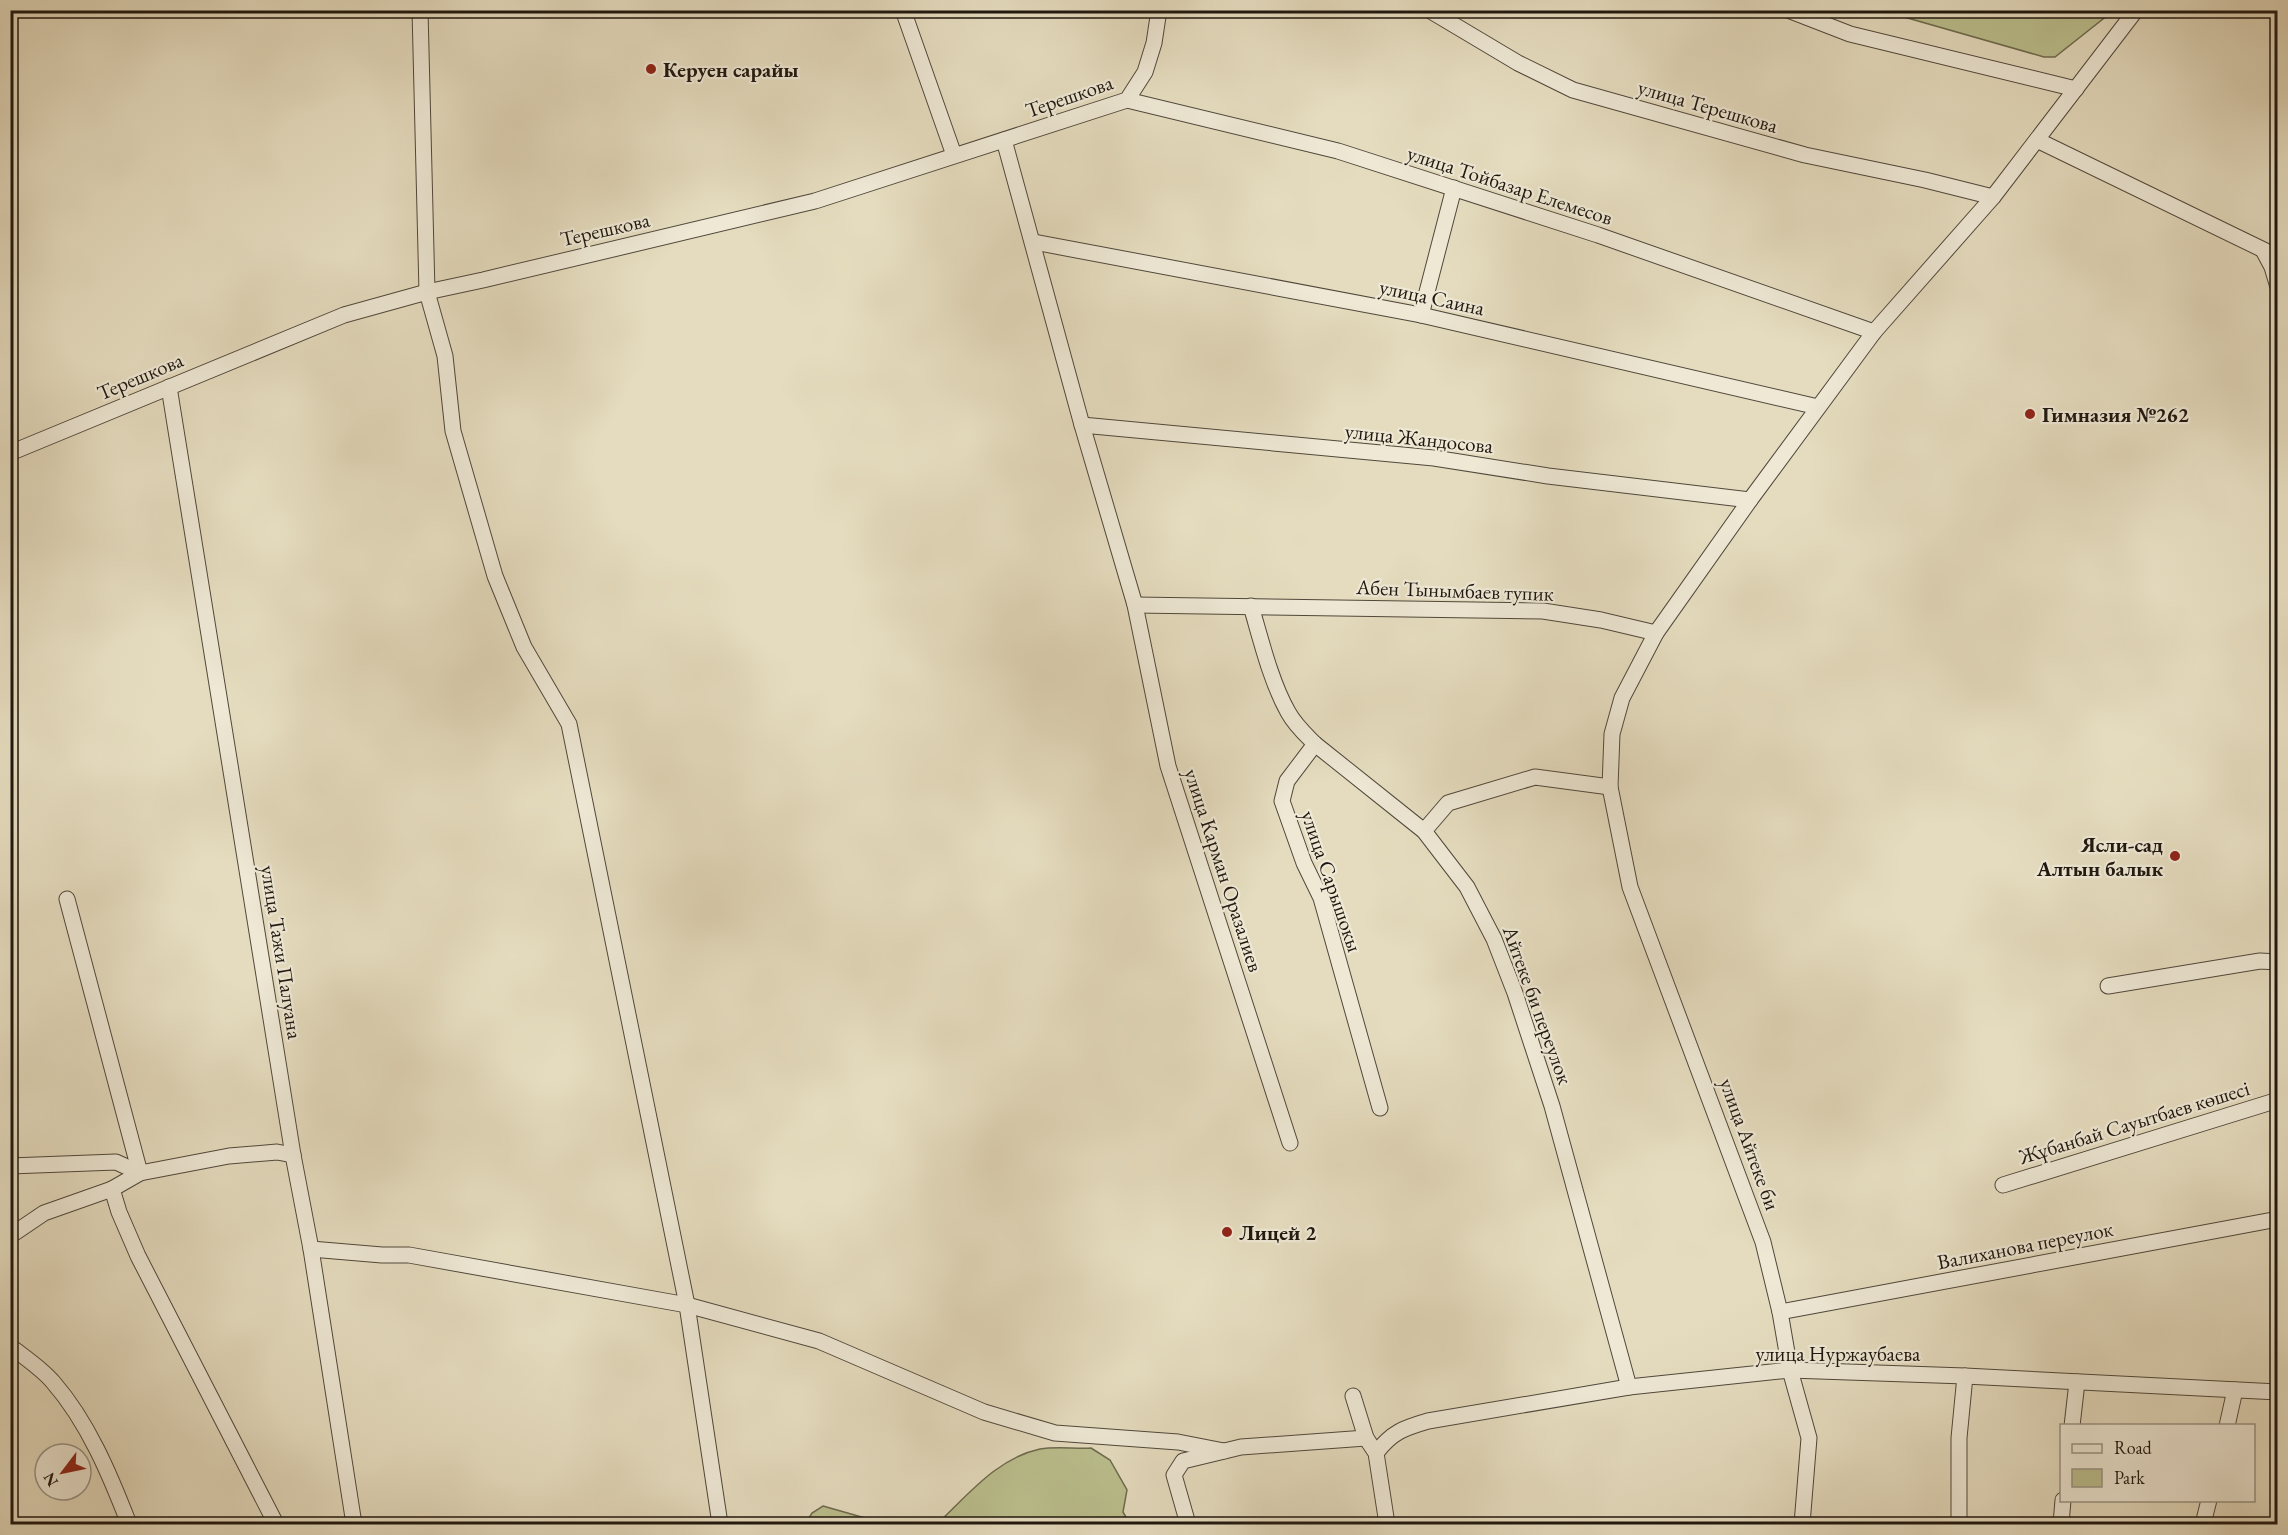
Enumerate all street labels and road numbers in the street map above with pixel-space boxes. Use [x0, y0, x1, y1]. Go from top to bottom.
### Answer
street label: Терешкова [1022, 68, 1117, 124]
street label: улица Терешкова [1635, 73, 1782, 139]
street label: улица Тойбазар Елемесов [1404, 139, 1616, 231]
street label: Терешкова [558, 205, 653, 252]
street label: улица Саина [1377, 273, 1488, 321]
street label: Терешкова [93, 346, 188, 406]
street label: улица Жандосова [1344, 417, 1495, 459]
street label: Абен Тынымбаев тупик [1355, 573, 1554, 607]
street label: улица Карман Оразалиев [1178, 765, 1270, 975]
street label: улица Сарышокы [1295, 807, 1369, 956]
street label: улица Тажи Палуана [255, 863, 309, 1041]
street label: Айтеке би переулок [1496, 921, 1579, 1088]
street label: улица Айтеке би [1714, 1074, 1786, 1214]
street label: Жұбанбай Сауытбаев көшесі [2014, 1074, 2253, 1170]
street label: Валиханова переулок [1935, 1215, 2115, 1275]
street label: улица Нуржаубаева [1756, 1340, 1921, 1367]

